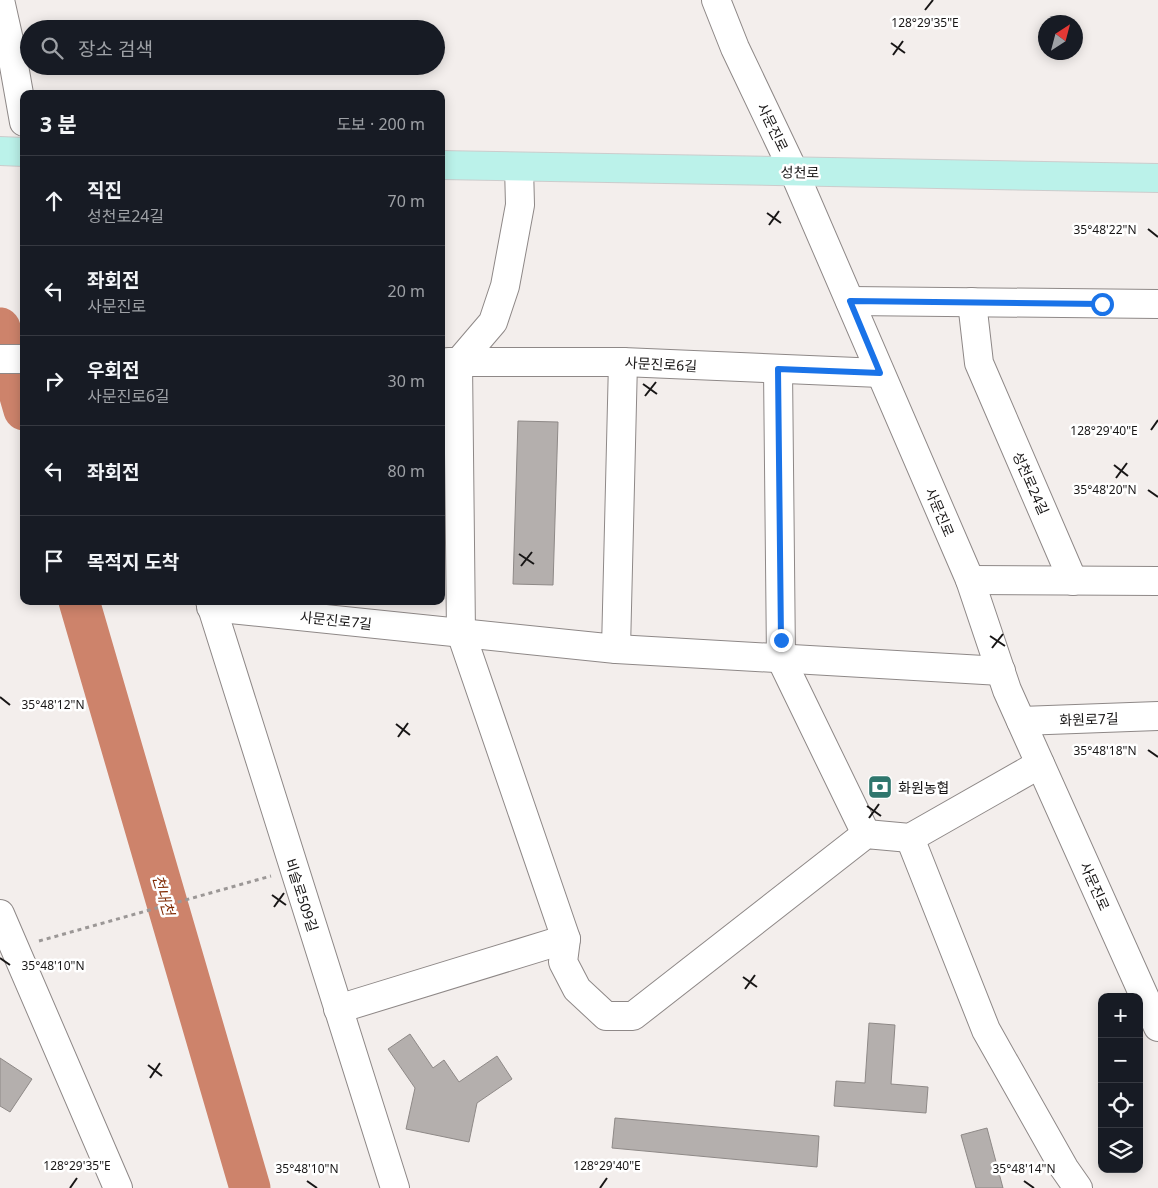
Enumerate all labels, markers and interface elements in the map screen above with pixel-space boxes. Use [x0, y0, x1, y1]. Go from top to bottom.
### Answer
text: 128°29'35"E [891, 14, 959, 31]
north arrow [1038, 15, 1083, 60]
search box [20, 20, 445, 75]
icon: search [38, 34, 66, 62]
text: 장소 검색 [78, 36, 153, 62]
street label: 사문진로 [753, 100, 793, 154]
text: 3 분 [40, 110, 77, 138]
text: 도보 · 200 m [336, 113, 425, 135]
street label: 성천로 [781, 162, 820, 182]
text: 직진 [87, 177, 122, 203]
icon: ahead [40, 187, 68, 215]
text: 70 m [388, 190, 425, 212]
text: 성천로24길 [87, 205, 164, 227]
text: 35°48'22"N [1073, 221, 1137, 238]
text: 좌회전 [87, 267, 139, 293]
icon: left [40, 277, 68, 305]
text: 20 m [388, 280, 425, 302]
route start [1091, 293, 1114, 316]
text: 사문진로 [87, 295, 146, 317]
street label: 사문진로6길 [624, 353, 698, 375]
text: 우회전 [87, 357, 139, 383]
icon: right [40, 367, 68, 395]
text: 30 m [388, 370, 425, 392]
text: 사문진로6길 [87, 385, 170, 407]
text: 128°29'40"E [1070, 422, 1138, 439]
street label: 성천로24길 [1009, 448, 1053, 518]
icon: left [40, 457, 68, 485]
text: 좌회전 [87, 459, 139, 485]
text: 80 m [388, 460, 425, 482]
text: 35°48'20"N [1073, 481, 1137, 498]
street label: 사문진로 [921, 485, 959, 540]
icon: arrive [40, 547, 68, 575]
text: 목적지 도착 [87, 549, 179, 575]
street label: 사문진로7길 [299, 607, 373, 633]
route end [770, 629, 793, 652]
text: 35°48'12"N [21, 696, 85, 713]
street label: 화원로7길 [1059, 708, 1119, 730]
text: 35°48'18"N [1073, 742, 1137, 759]
bank icon: 화원농협 [867, 774, 893, 800]
place label: 화원농협 [898, 778, 950, 797]
street label: 비슬로509길 [281, 856, 323, 934]
street label: 사문진로 [1076, 859, 1114, 914]
water label: 천내천 [149, 872, 180, 920]
text: 35°48'10"N [21, 957, 85, 974]
map controls [1098, 993, 1143, 1173]
button: + [1098, 993, 1143, 1038]
button: − [1098, 1038, 1143, 1083]
button: locate [1098, 1083, 1143, 1128]
button: layers [1098, 1128, 1143, 1173]
text: 128°29'35"E [43, 1157, 111, 1174]
text: 128°29'40"E [573, 1157, 641, 1174]
text: 35°48'10"N [275, 1160, 339, 1177]
text: 35°48'14"N [992, 1160, 1056, 1177]

